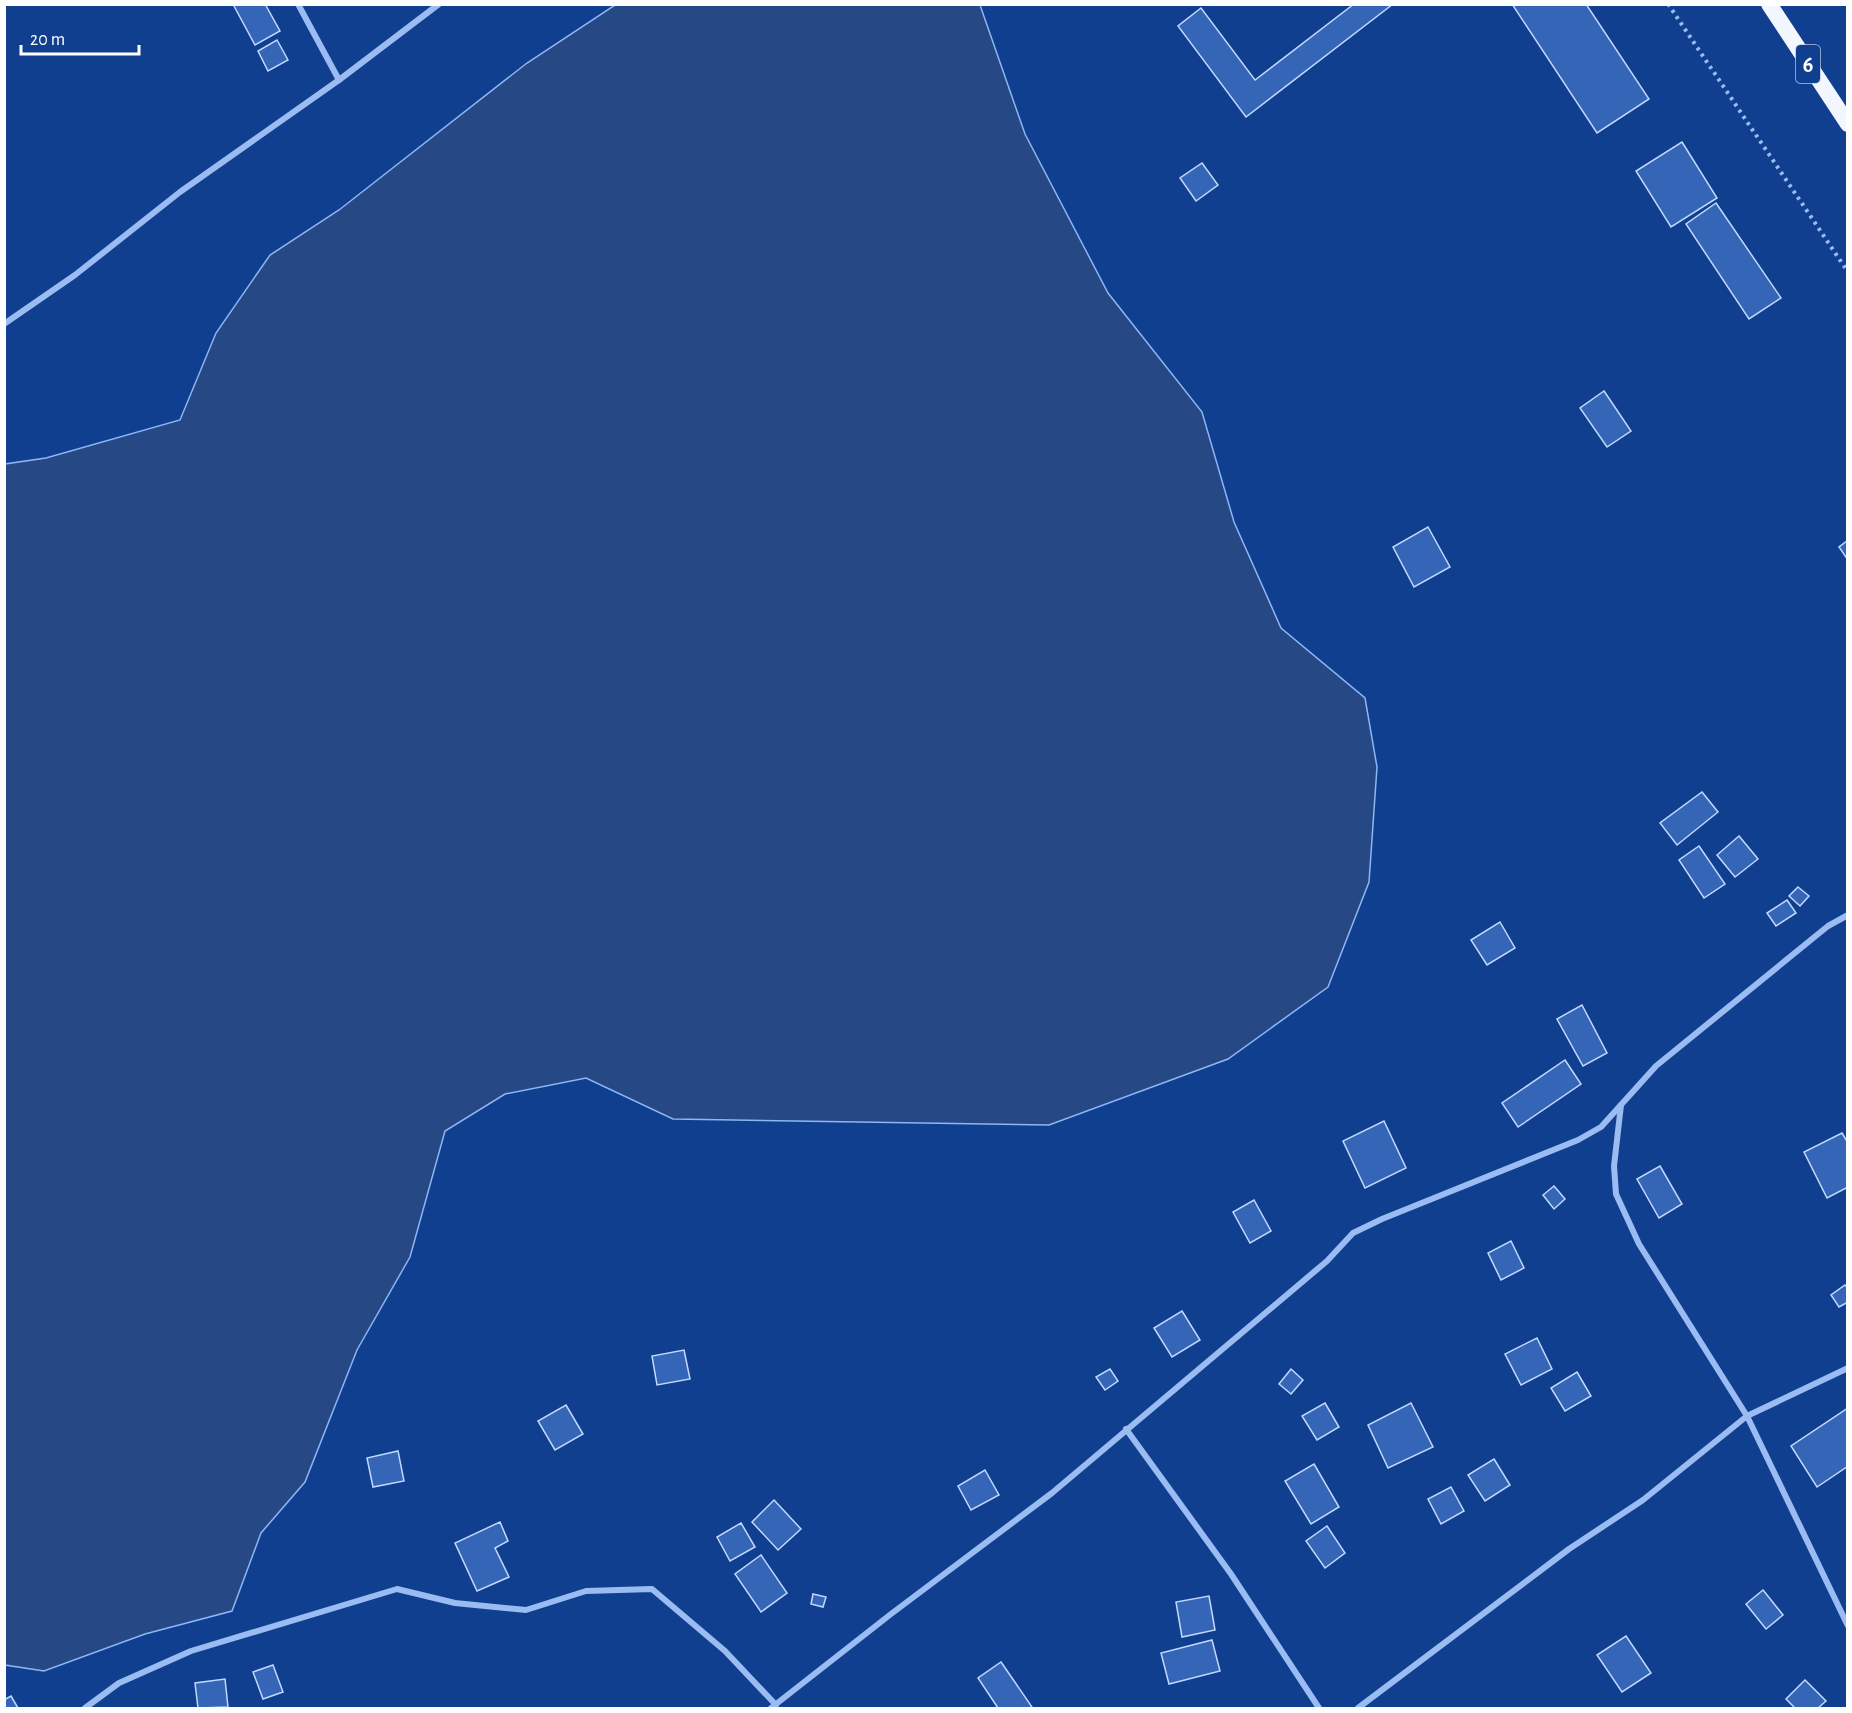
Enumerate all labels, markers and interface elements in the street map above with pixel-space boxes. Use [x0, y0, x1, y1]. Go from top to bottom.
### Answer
scale bar [21, 18, 140, 56]
text: 20 m [30, 31, 65, 49]
road number: 6 [1796, 45, 1820, 83]

